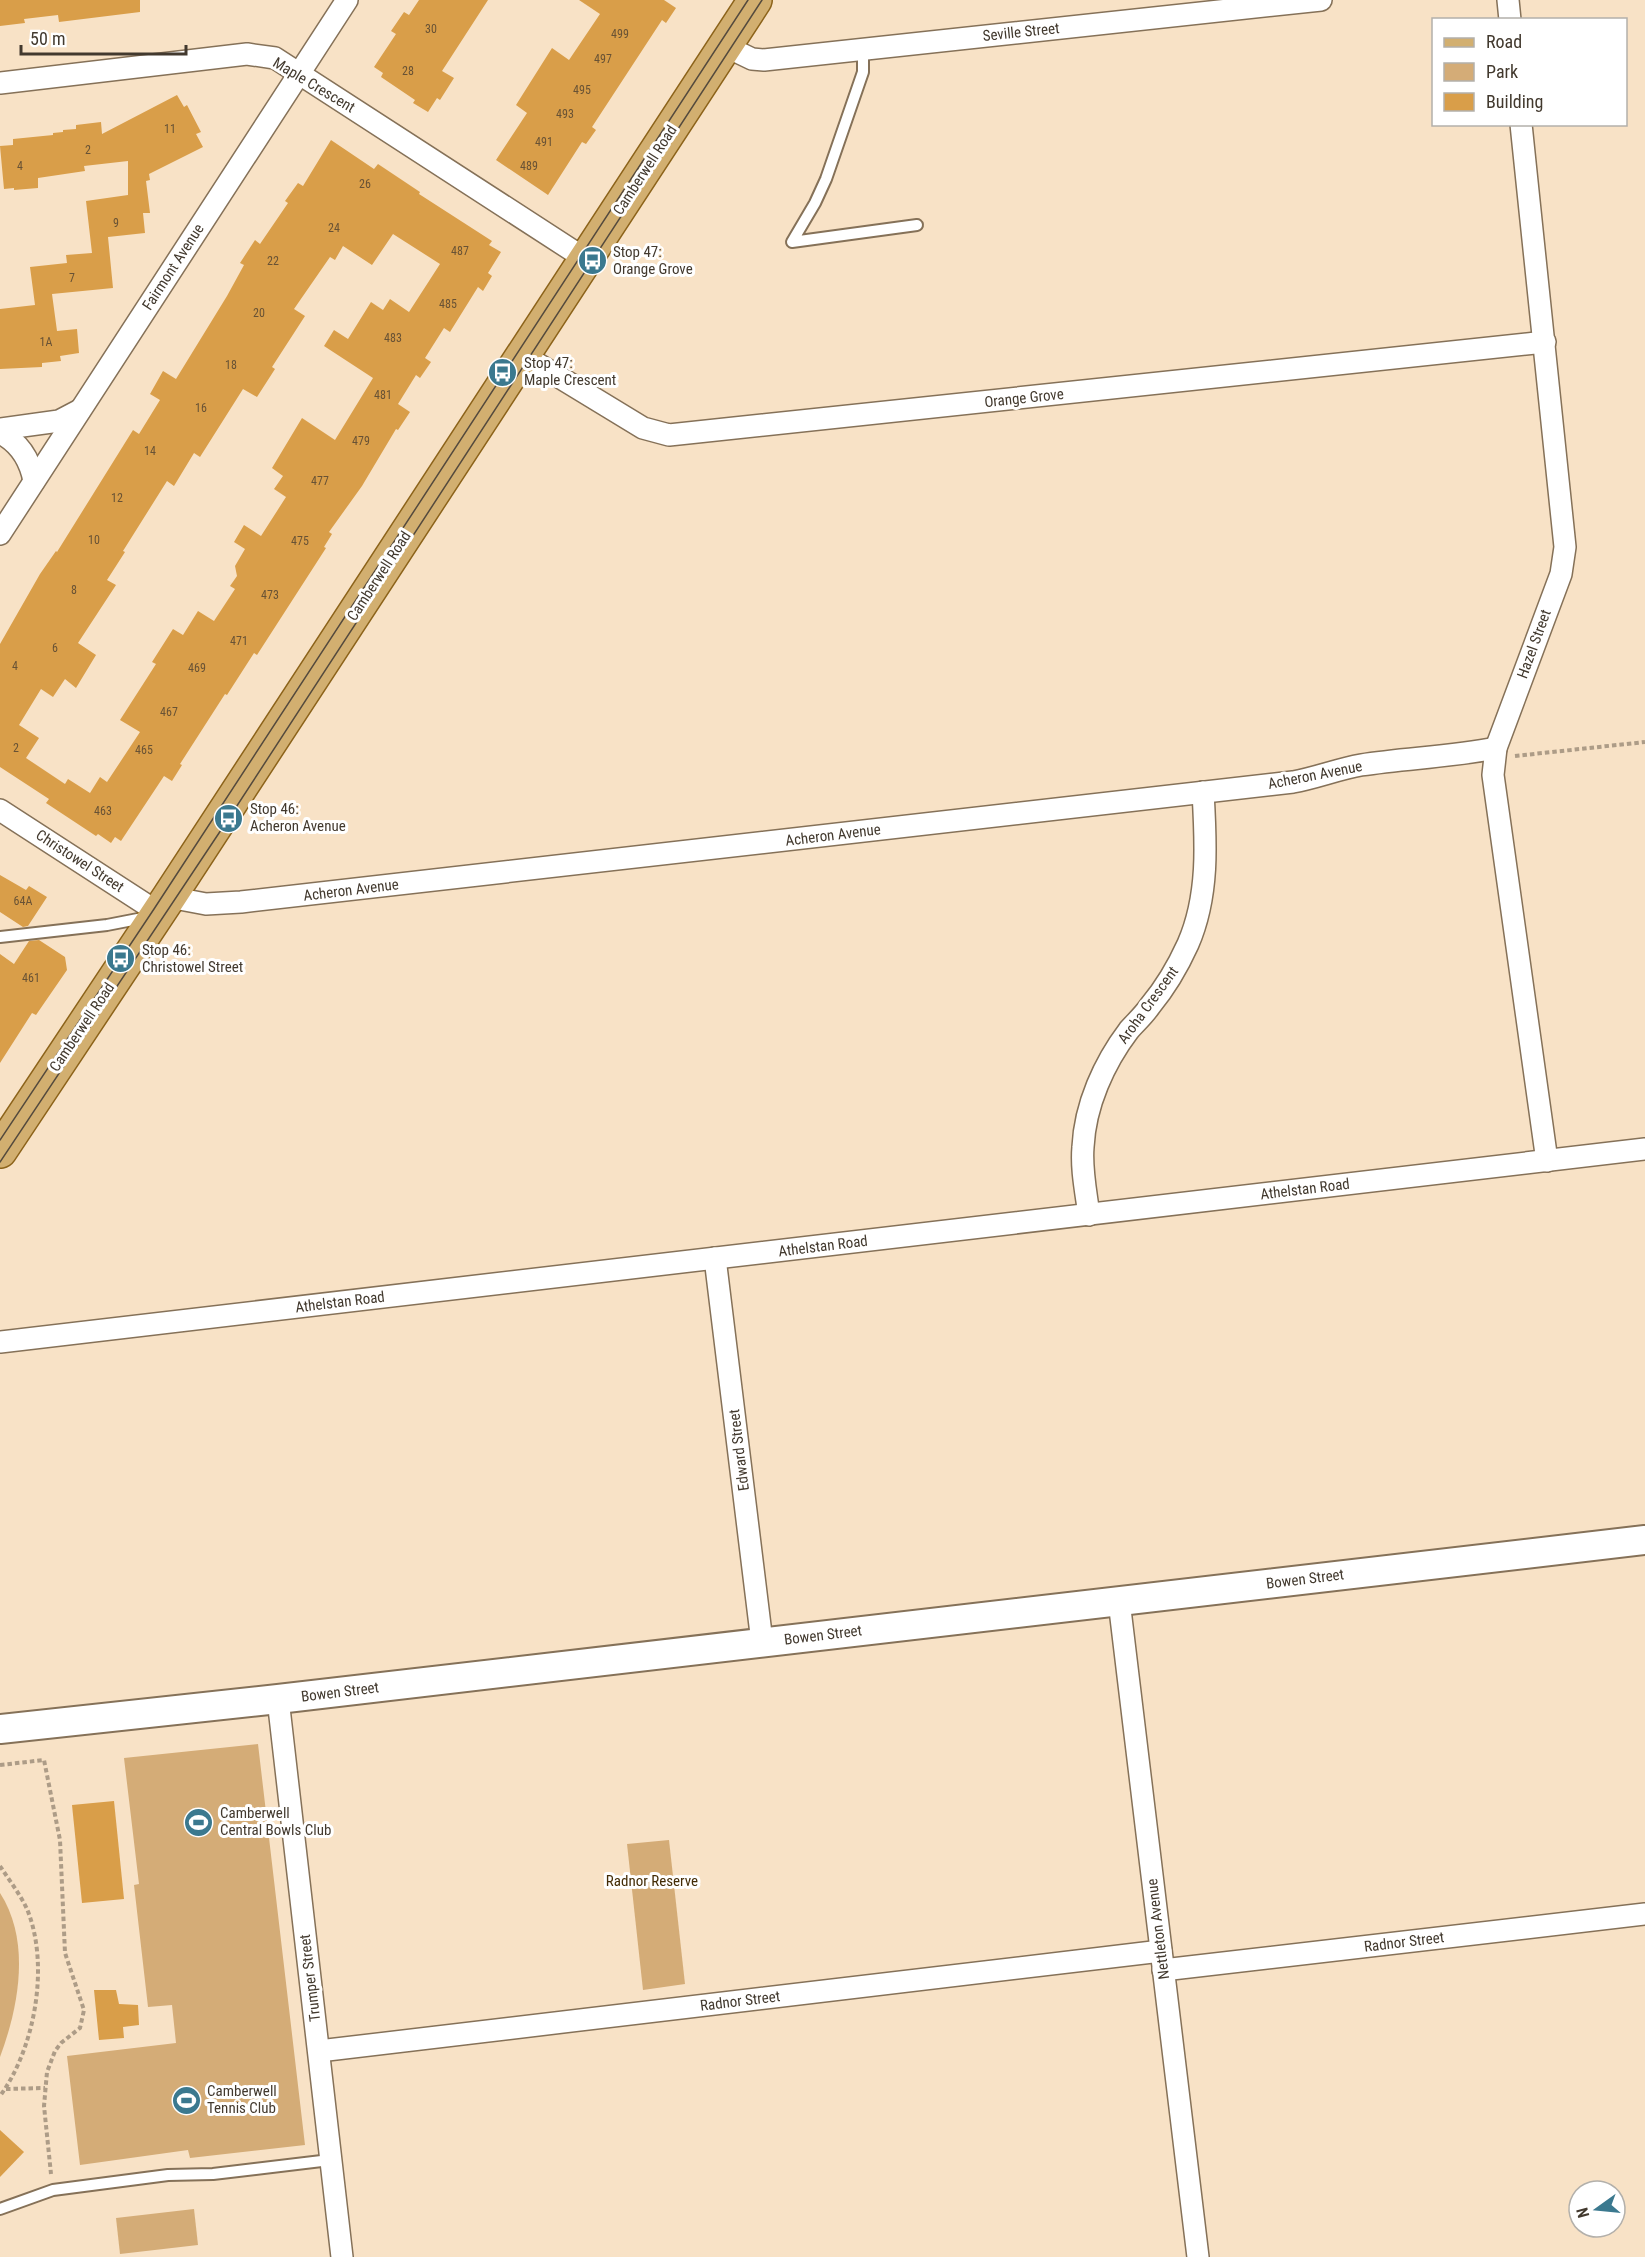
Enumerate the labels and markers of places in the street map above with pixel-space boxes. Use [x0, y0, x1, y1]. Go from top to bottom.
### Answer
place label: Stop 47: Orange Grove [613, 243, 693, 278]
bus stop icon: Stop 47: Orange Grove [576, 245, 608, 277]
place label: Stop 47: Maple Crescent [524, 354, 616, 389]
bus stop icon: Stop 47: Maple Crescent [487, 356, 519, 388]
place label: Stop 46: Acheron Avenue [250, 800, 346, 835]
bus stop icon: Stop 46: Acheron Avenue [213, 802, 245, 834]
place label: Stop 46: Christowel Street [142, 941, 243, 976]
bus stop icon: Stop 46: Christowel Street [105, 943, 137, 975]
place label: Camberwell Central Bowls Club [220, 1804, 331, 1839]
sports icon: Camberwell Central Bowls Club [183, 1806, 215, 1838]
place label: Camberwell Tennis Club [207, 2082, 277, 2117]
sports icon: Camberwell Tennis Club [170, 2084, 202, 2116]

